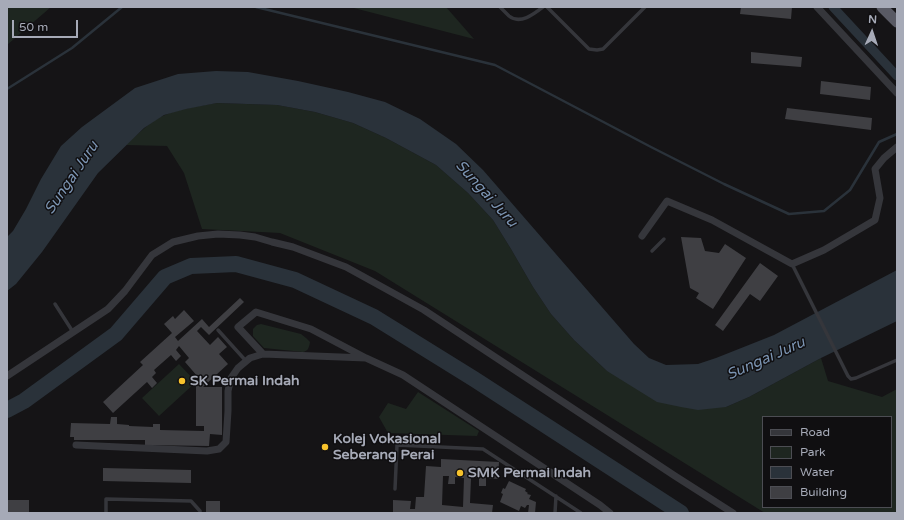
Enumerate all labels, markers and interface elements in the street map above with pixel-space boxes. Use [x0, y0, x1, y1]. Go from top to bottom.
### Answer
scale bar [14, 12, 80, 38]
north arrow [852, 12, 892, 52]
text: N [868, 13, 877, 26]
text: 50 m [19, 20, 48, 34]
water label: Sungai Juru [41, 138, 103, 218]
water label: Sungai Juru [451, 157, 521, 231]
water label: Sungai Juru [724, 334, 808, 384]
place label: SK Permai Indah [190, 373, 300, 389]
marker: SK Permai Indah [177, 376, 187, 386]
legend [762, 416, 892, 508]
text: Road [800, 425, 830, 439]
place label: Kolej Vokasional Seberang Perai [333, 431, 441, 464]
marker: Kolej Vokasional Seberang Perai [320, 442, 330, 452]
text: Park [800, 445, 826, 459]
place label: SMK Permai Indah [468, 465, 591, 481]
text: Water [800, 465, 834, 479]
marker: SMK Permai Indah [455, 468, 465, 478]
text: Building [800, 485, 847, 499]

